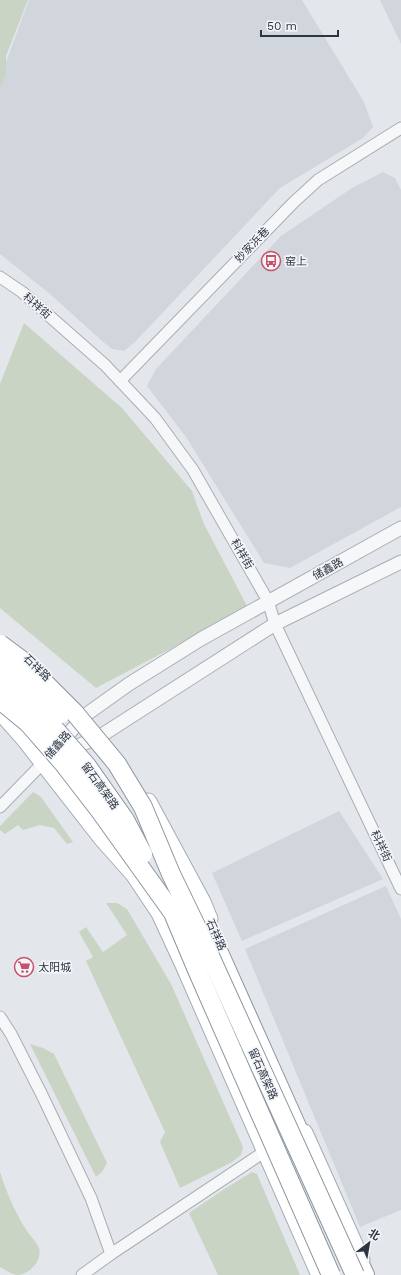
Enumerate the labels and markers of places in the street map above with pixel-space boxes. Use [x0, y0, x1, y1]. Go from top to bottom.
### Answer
bus stop icon: 窑上 [260, 250, 282, 272]
place label: 窑上 [285, 255, 307, 268]
supermarket icon: 太阳城 [13, 956, 35, 978]
place label: 太阳城 [38, 961, 71, 974]

